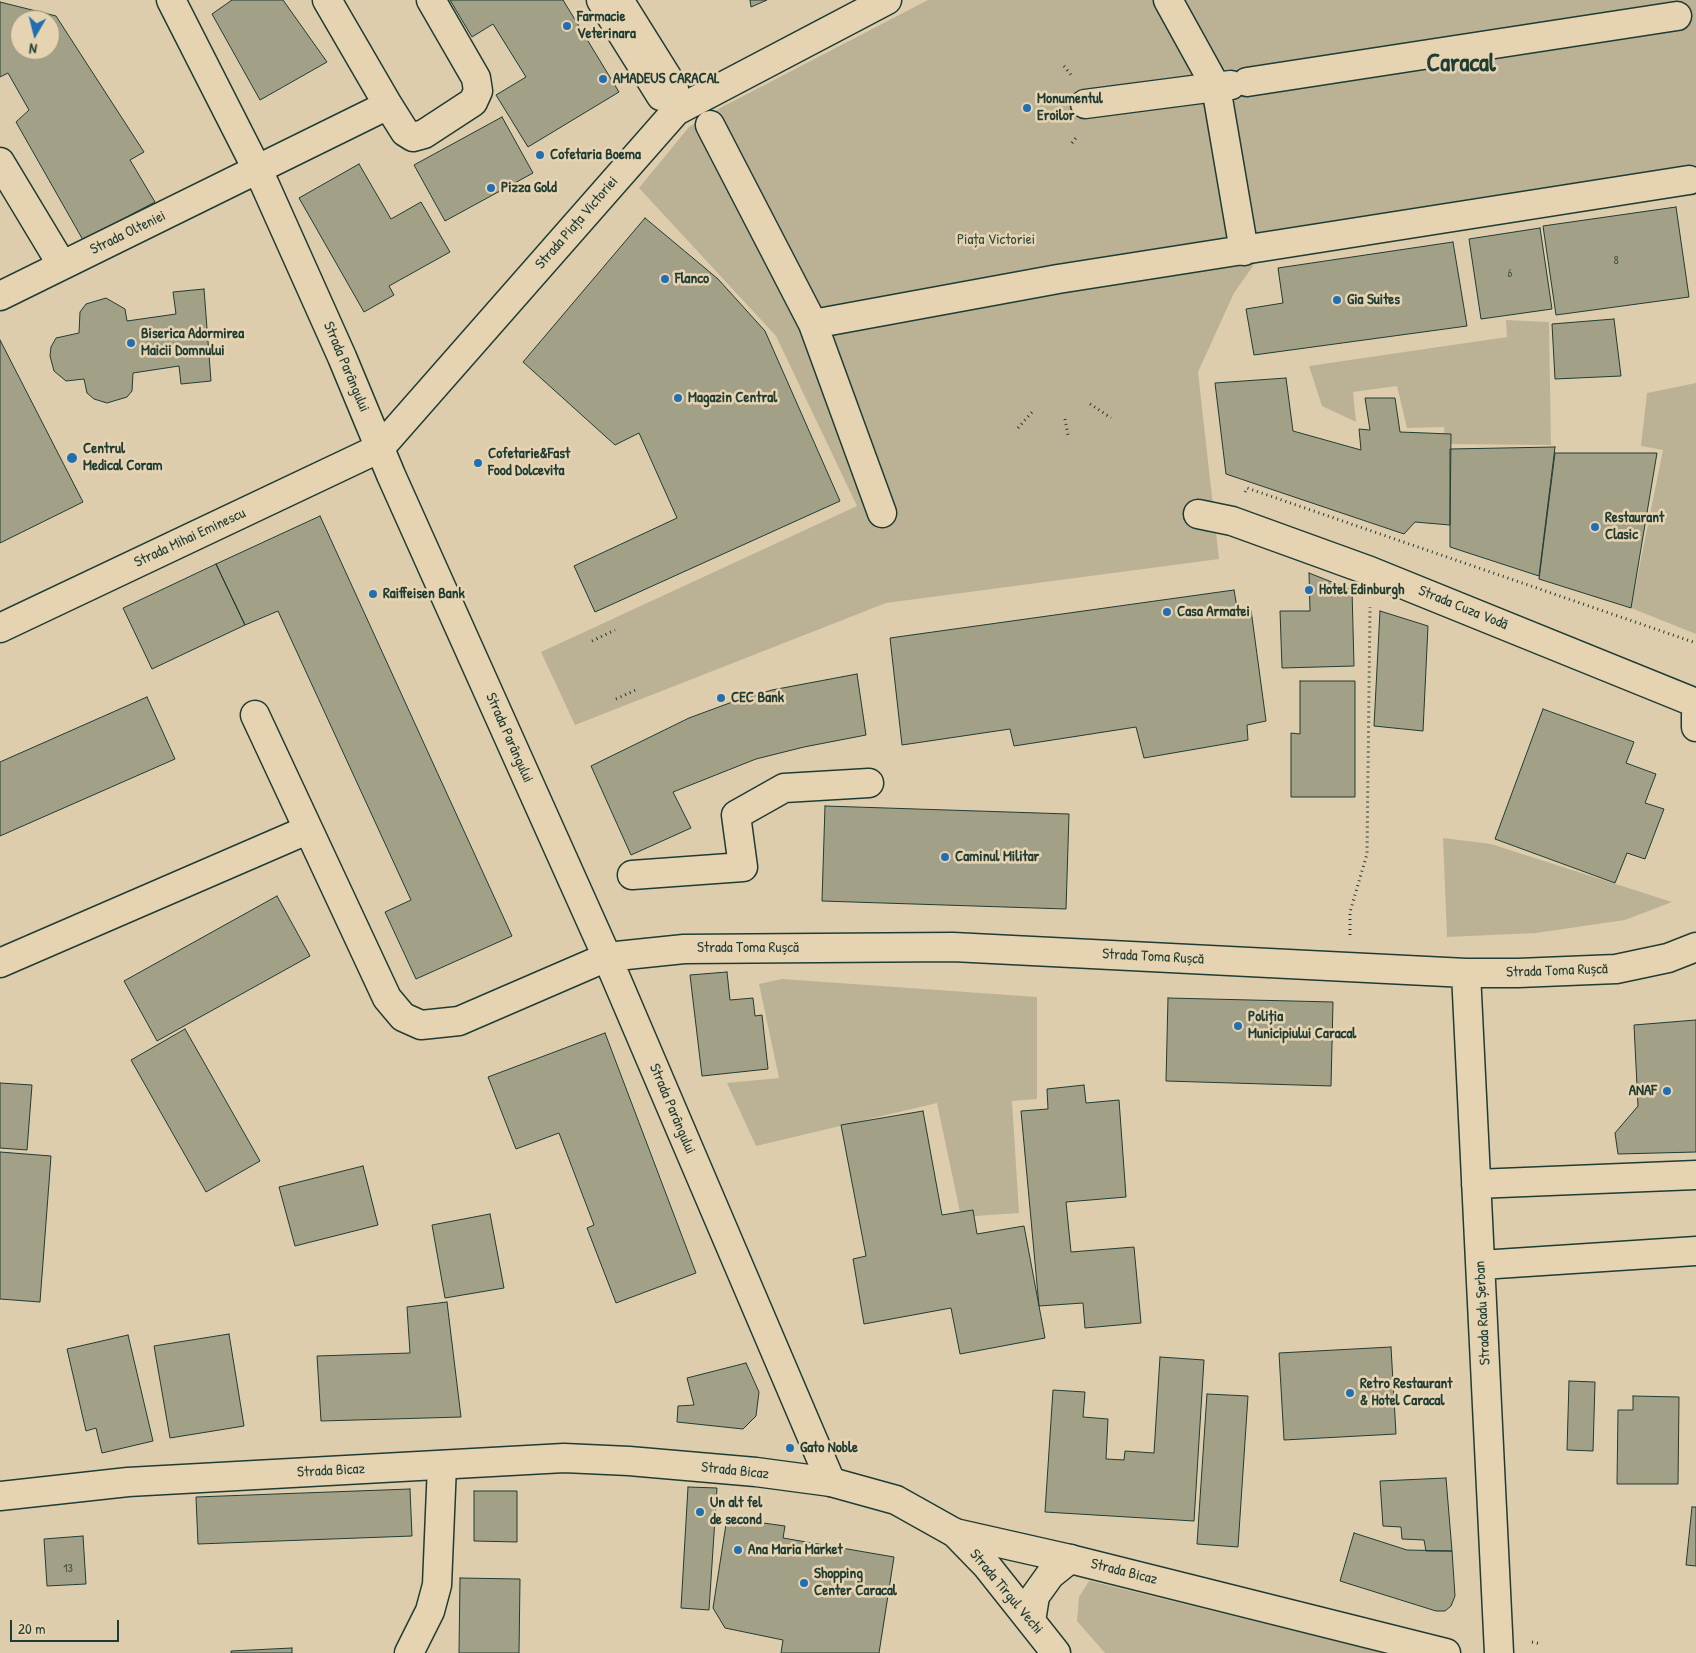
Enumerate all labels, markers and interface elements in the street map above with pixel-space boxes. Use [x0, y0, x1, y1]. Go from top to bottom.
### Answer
place label: Farmacie Veterinara [577, 8, 636, 43]
north arrow [10, 10, 60, 60]
marker: Farmacie Veterinara [561, 20, 573, 32]
text: N [28, 39, 38, 59]
district label: Caracal [1426, 49, 1496, 79]
place label: AMADEUS CARACAL [613, 70, 720, 88]
marker: AMADEUS CARACAL [597, 73, 609, 85]
place label: Monumentul Eroilor [1037, 90, 1103, 125]
marker: Monumentul Eroilor [1021, 102, 1033, 114]
place label: Cofetaria Boema [550, 146, 641, 164]
marker: Cofetaria Boema [534, 149, 546, 161]
street label: Strada Piața Victoriei [532, 173, 622, 273]
place label: Pizza Gold [501, 179, 557, 197]
marker: Pizza Gold [485, 182, 497, 194]
street label: Strada Olteniei [87, 207, 169, 259]
park label: Piața Victoriei [957, 231, 1035, 249]
house number: 8 [1613, 254, 1619, 268]
house number: 6 [1508, 267, 1512, 281]
place label: Flanco [675, 270, 709, 288]
marker: Flanco [659, 273, 671, 285]
place label: Gia Suites [1347, 291, 1400, 309]
marker: Gia Suites [1331, 294, 1343, 306]
street label: Strada Parângului [319, 319, 373, 415]
place label: Biserica Adormirea Maicii Domnului [141, 325, 244, 360]
marker: Biserica Adormirea Maicii Domnului [125, 337, 137, 349]
place label: Magazin Central [688, 389, 777, 407]
marker: Magazin Central [672, 392, 684, 404]
place label: Centrul Medical Coram [83, 440, 162, 475]
place label: Cofetarie&Fast Food Dolcevita [488, 445, 570, 480]
marker: Centrul Medical Coram [65, 451, 79, 465]
marker: Cofetarie&Fast Food Dolcevita [472, 457, 484, 469]
street label: Strada Mihai Eminescu [132, 504, 248, 572]
place label: Restaurant Clasic [1605, 509, 1664, 544]
marker: Restaurant Clasic [1589, 521, 1601, 533]
place label: Hotel Edinburgh [1319, 581, 1404, 599]
street label: Strada Cuza Vodă [1416, 582, 1510, 634]
marker: Hotel Edinburgh [1303, 584, 1315, 596]
place label: Raiffeisen Bank [383, 585, 465, 603]
marker: Raiffeisen Bank [367, 588, 379, 600]
place label: Casa Armatei [1177, 603, 1250, 621]
marker: Casa Armatei [1161, 606, 1173, 618]
place label: CEC Bank [731, 689, 784, 707]
street label: Strada Parângului [481, 690, 537, 786]
marker: CEC Bank [715, 692, 727, 704]
place label: Caminul Militar [955, 848, 1039, 866]
marker: Caminul Militar [939, 851, 951, 863]
street label: Strada Toma Rușcă [697, 939, 799, 957]
street label: Strada Toma Rușcă [1102, 945, 1204, 969]
street label: Strada Toma Rușcă [1506, 960, 1608, 982]
place label: Poliția Municipiului Caracal [1248, 1008, 1356, 1043]
marker: Poliția Municipiului Caracal [1232, 1020, 1244, 1032]
street label: Strada Parângului [645, 1061, 699, 1157]
place label: ANAF [1629, 1082, 1657, 1100]
marker: ANAF [1661, 1085, 1673, 1097]
street label: Strada Radu Șerban [1471, 1260, 1495, 1366]
place label: Retro Restaurant & Hotel Caracal [1360, 1375, 1452, 1410]
marker: Retro Restaurant & Hotel Caracal [1344, 1387, 1356, 1399]
place label: Gato Noble [800, 1439, 858, 1457]
marker: Gato Noble [784, 1442, 796, 1454]
street label: Strada Bicaz [700, 1458, 770, 1484]
street label: Strada Bicaz [297, 1460, 365, 1482]
place label: Un alt fel de second [710, 1494, 762, 1529]
marker: Un alt fel de second [694, 1506, 706, 1518]
place label: Ana Maria Market [748, 1541, 843, 1559]
marker: Ana Maria Market [732, 1544, 744, 1556]
street label: Strada Tîrgul Vechi [965, 1546, 1047, 1638]
street label: Strada Bicaz [1089, 1555, 1159, 1589]
house number: 13 [63, 1562, 73, 1576]
place label: Shopping Center Caracal [814, 1565, 897, 1600]
marker: Shopping Center Caracal [798, 1577, 810, 1589]
scale bar [12, 1610, 121, 1642]
text: 20 m [18, 1618, 45, 1639]

